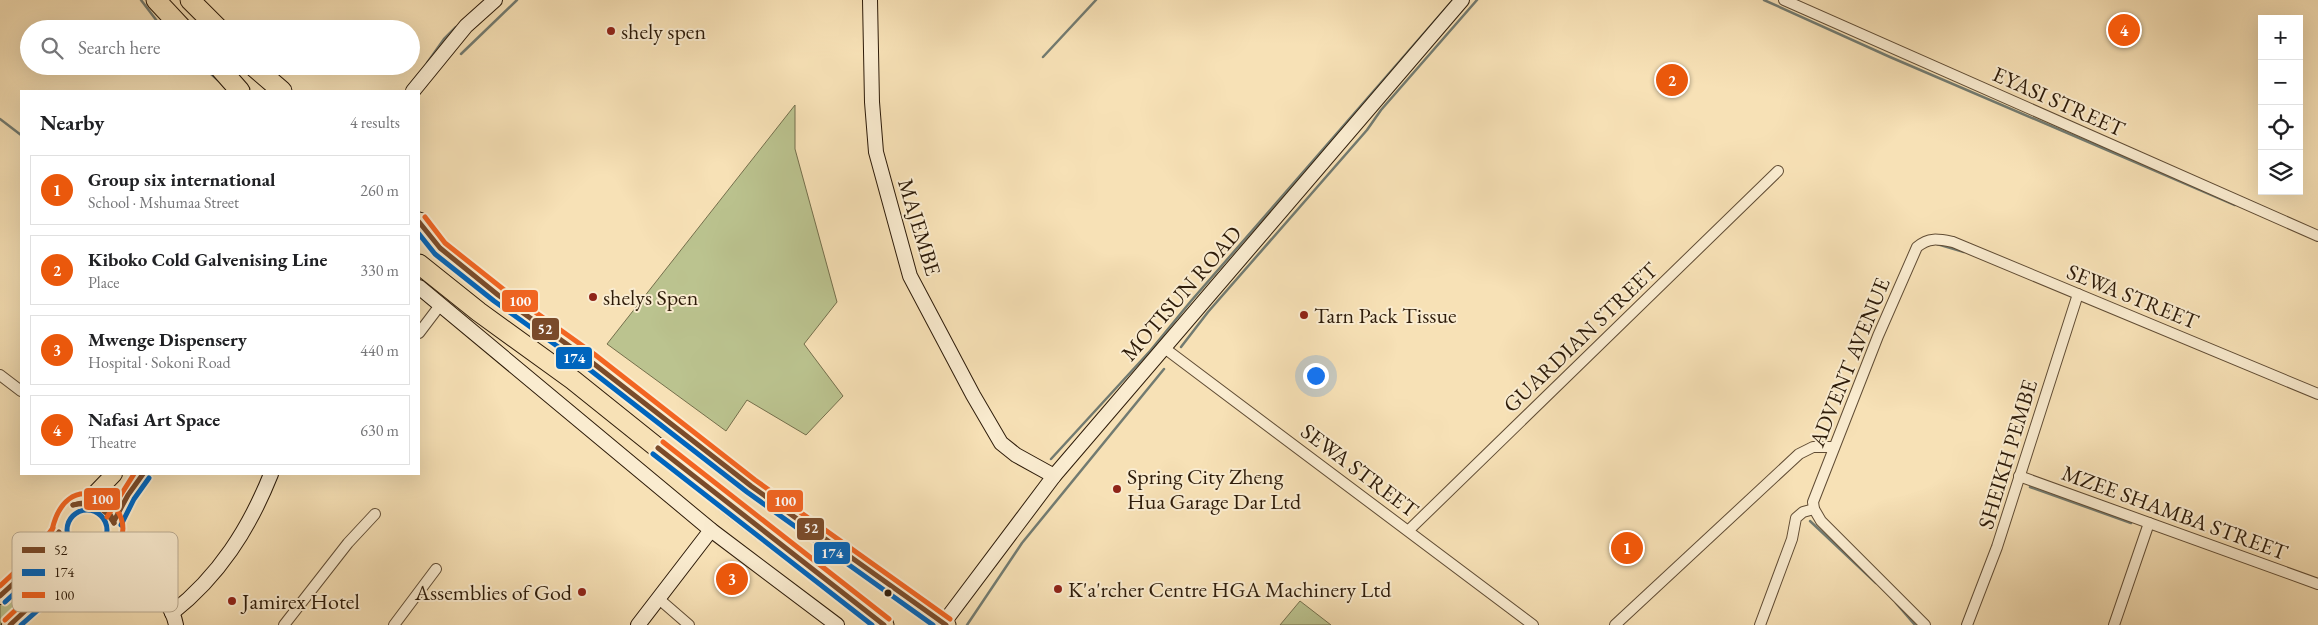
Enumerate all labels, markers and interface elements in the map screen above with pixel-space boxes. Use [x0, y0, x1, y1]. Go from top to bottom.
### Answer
pin: 4 [2108, 11, 2140, 49]
map controls [2258, 15, 2303, 195]
button: + [2258, 15, 2303, 60]
place label: shely spen [621, 17, 706, 46]
search box [20, 20, 420, 75]
marker: shely spen [605, 25, 617, 37]
icon: search [38, 34, 66, 62]
text: Search here [78, 35, 160, 60]
street label: EYASI STREET [1988, 59, 2130, 144]
button: − [2258, 60, 2303, 105]
pin: 2 [1656, 61, 1688, 99]
button: locate [2258, 105, 2303, 150]
text: Nearby [40, 109, 104, 136]
text: 4 results [350, 112, 400, 133]
button: layers [2258, 150, 2303, 195]
text: Group six international [88, 167, 275, 192]
street label: MAJEMBE [891, 175, 948, 279]
text: 1 [53, 180, 61, 201]
text: 260 m [360, 180, 399, 201]
text: School · Mshumaa Street [88, 192, 239, 213]
street label: MOTISUN ROAD [1115, 220, 1248, 367]
text: Kiboko Cold Galvenising Line [88, 247, 327, 272]
street label: GUARDIAN STREET [1497, 256, 1664, 419]
street label: SEWA STREET [2063, 257, 2203, 336]
text: 2 [53, 260, 61, 281]
text: 330 m [360, 260, 399, 281]
text: Place [88, 272, 120, 293]
street label: ADVENT AVENUE [1802, 273, 1897, 452]
place label: shelys Spen [603, 283, 699, 312]
line badge: 100 [501, 289, 539, 313]
marker: shelys Spen [587, 291, 599, 303]
text: 100 [509, 292, 532, 310]
place label: Tarn Pack Tissue [1314, 301, 1457, 330]
marker: Tarn Pack Tissue [1298, 309, 1310, 321]
line badge: 52 [531, 317, 560, 341]
text: 52 [538, 320, 553, 338]
text: Mwenge Dispensery [88, 327, 247, 352]
text: 3 [53, 340, 61, 361]
text: 440 m [360, 340, 399, 361]
line badge: 174 [555, 346, 593, 370]
text: 174 [563, 349, 586, 367]
text: Hospital · Sokoni Road [88, 352, 231, 373]
your location [1303, 363, 1329, 389]
street label: SHEIKH PEMBE [1971, 376, 2044, 532]
text: Nafasi Art Space [88, 407, 220, 432]
street label: SEWA STREET [1295, 417, 1424, 524]
text: 4 [53, 420, 61, 441]
text: 630 m [360, 420, 399, 441]
text: Theatre [88, 432, 136, 453]
street label: MZEE SHAMBA STREET [2058, 458, 2292, 567]
place label: Spring City Zheng Hua Garage Dar Ltd [1127, 462, 1302, 516]
marker: Spring City Zheng Hua Garage Dar Ltd [1111, 483, 1123, 495]
line badge: 100 [83, 487, 121, 511]
line badge: 100 [766, 489, 804, 513]
text: 100 [91, 490, 114, 508]
text: 100 [774, 492, 797, 510]
line badge: 52 [796, 517, 825, 541]
text: 52 [804, 519, 819, 537]
pin: 1 [1611, 529, 1643, 567]
legend [12, 532, 178, 612]
text: 52 [54, 541, 68, 559]
line badge: 174 [813, 541, 851, 565]
text: 174 [821, 544, 844, 562]
pin: 3 [716, 560, 748, 598]
text: 174 [54, 563, 74, 581]
place label: K'a'rcher Centre HGA Machinery Ltd [1068, 575, 1392, 604]
place label: Assemblies of God [414, 578, 573, 607]
marker: K'a'rcher Centre HGA Machinery Ltd [1052, 583, 1064, 595]
text: 100 [54, 586, 74, 604]
marker: Assemblies of God [576, 586, 588, 598]
place label: Jamirex Hotel [240, 587, 360, 616]
unlabelled marker [883, 588, 893, 598]
marker: Jamirex Hotel [226, 595, 238, 607]

